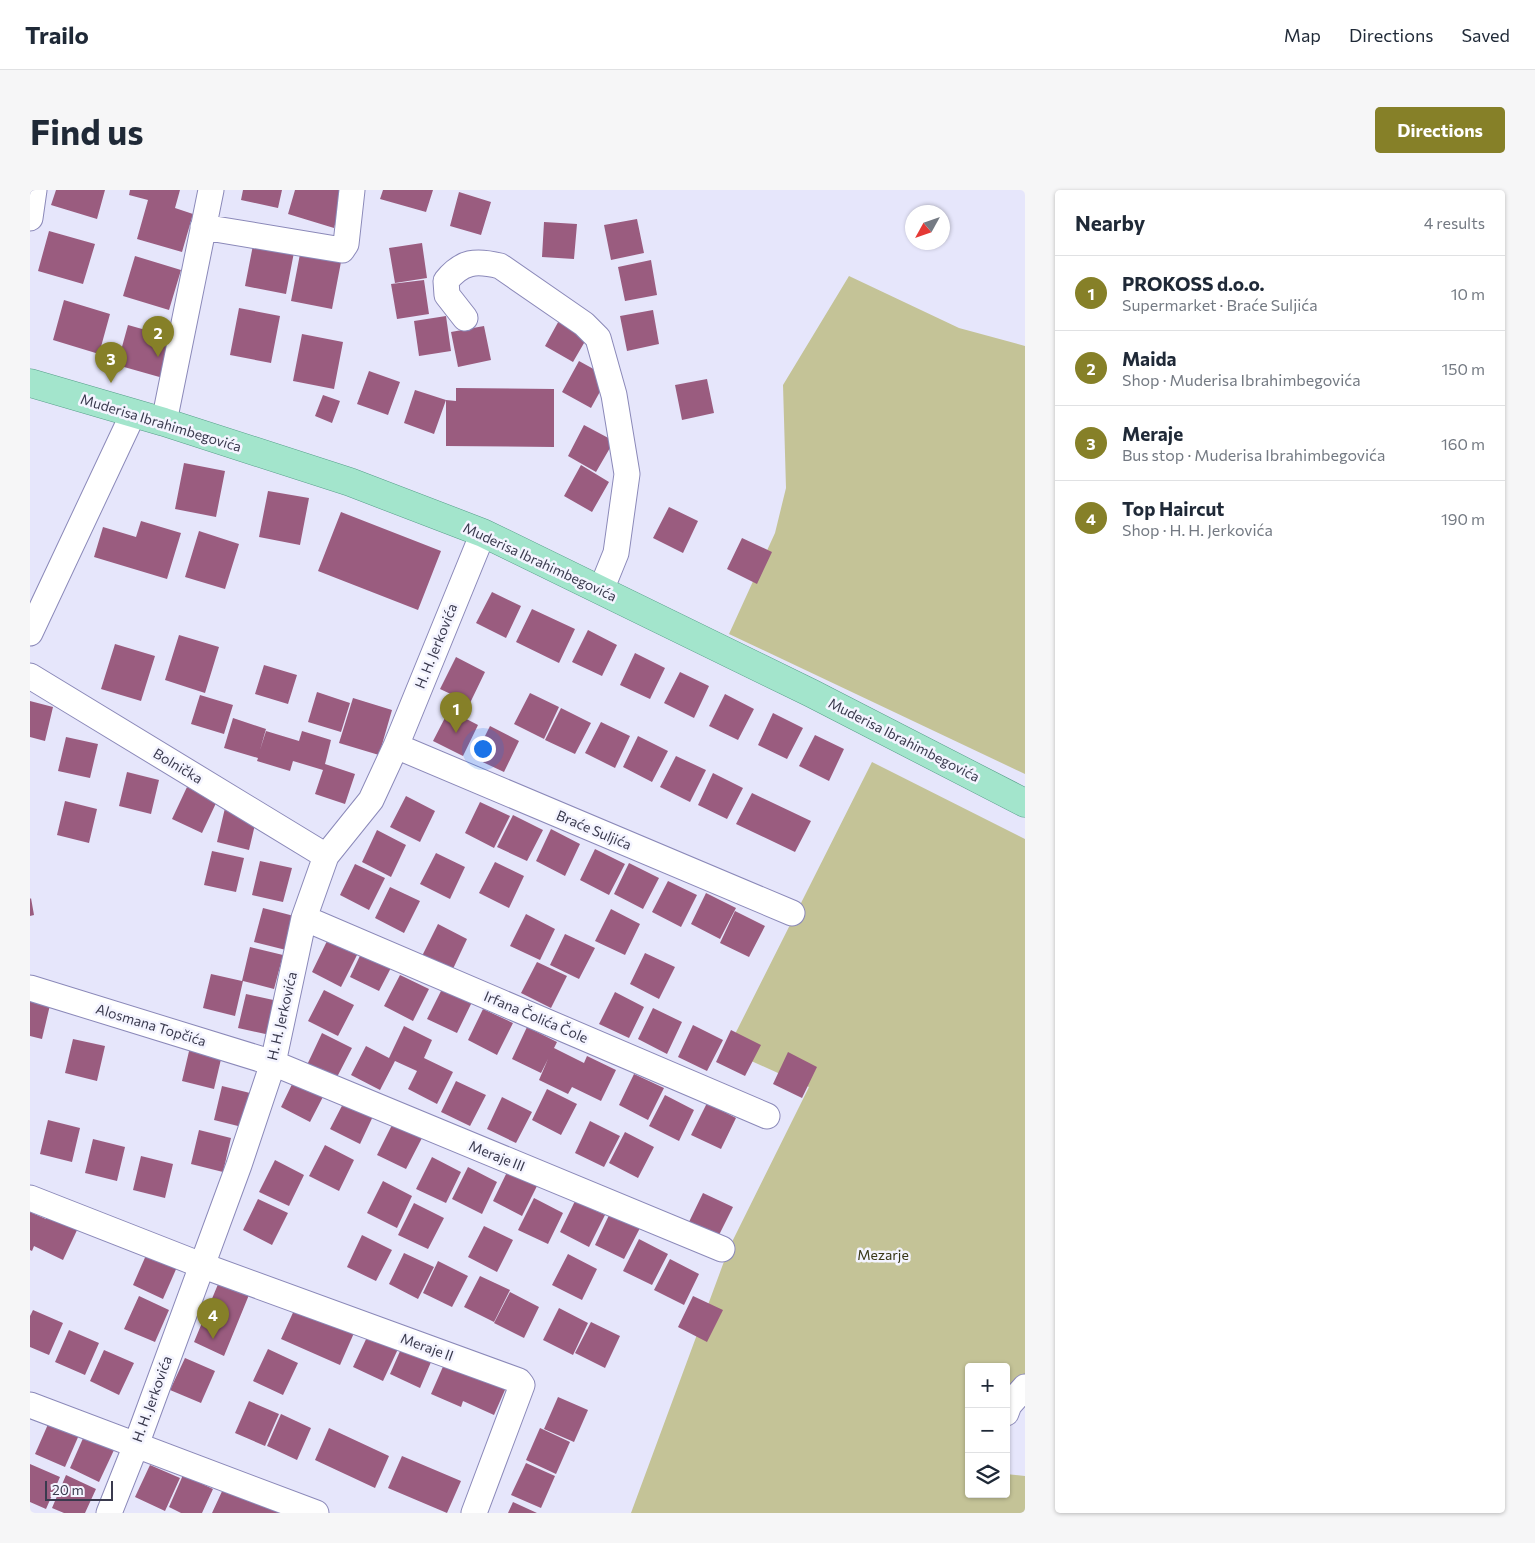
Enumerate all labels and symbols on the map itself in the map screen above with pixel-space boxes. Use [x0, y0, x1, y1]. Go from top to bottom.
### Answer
north arrow [905, 205, 950, 250]
pin: 2 [142, 316, 174, 357]
pin: 3 [95, 342, 127, 383]
street label: Muderisa Ibrahimbegovića [79, 390, 244, 455]
street label: Muderisa Ibrahimbegovića [461, 518, 620, 605]
street label: H. H. Jerkovića [411, 601, 460, 691]
pin: 1 [440, 692, 472, 733]
street label: Muderisa Ibrahimbegovića [826, 694, 983, 785]
your location [470, 736, 496, 762]
street label: Bolnička [151, 744, 206, 787]
street label: Braće Suljića [554, 806, 634, 853]
street label: H. H. Jerkovića [263, 970, 300, 1062]
street label: Irfana Čolića Čole [482, 987, 591, 1046]
street label: Alosmana Topčića [94, 1000, 208, 1049]
street label: Meraje III [467, 1137, 528, 1174]
park label: Mezarje [857, 1246, 909, 1263]
pin: 4 [197, 1298, 229, 1339]
street label: Meraje II [398, 1329, 456, 1364]
street label: H. H. Jerkovića [128, 1353, 175, 1444]
scale bar [45, 1478, 112, 1501]

